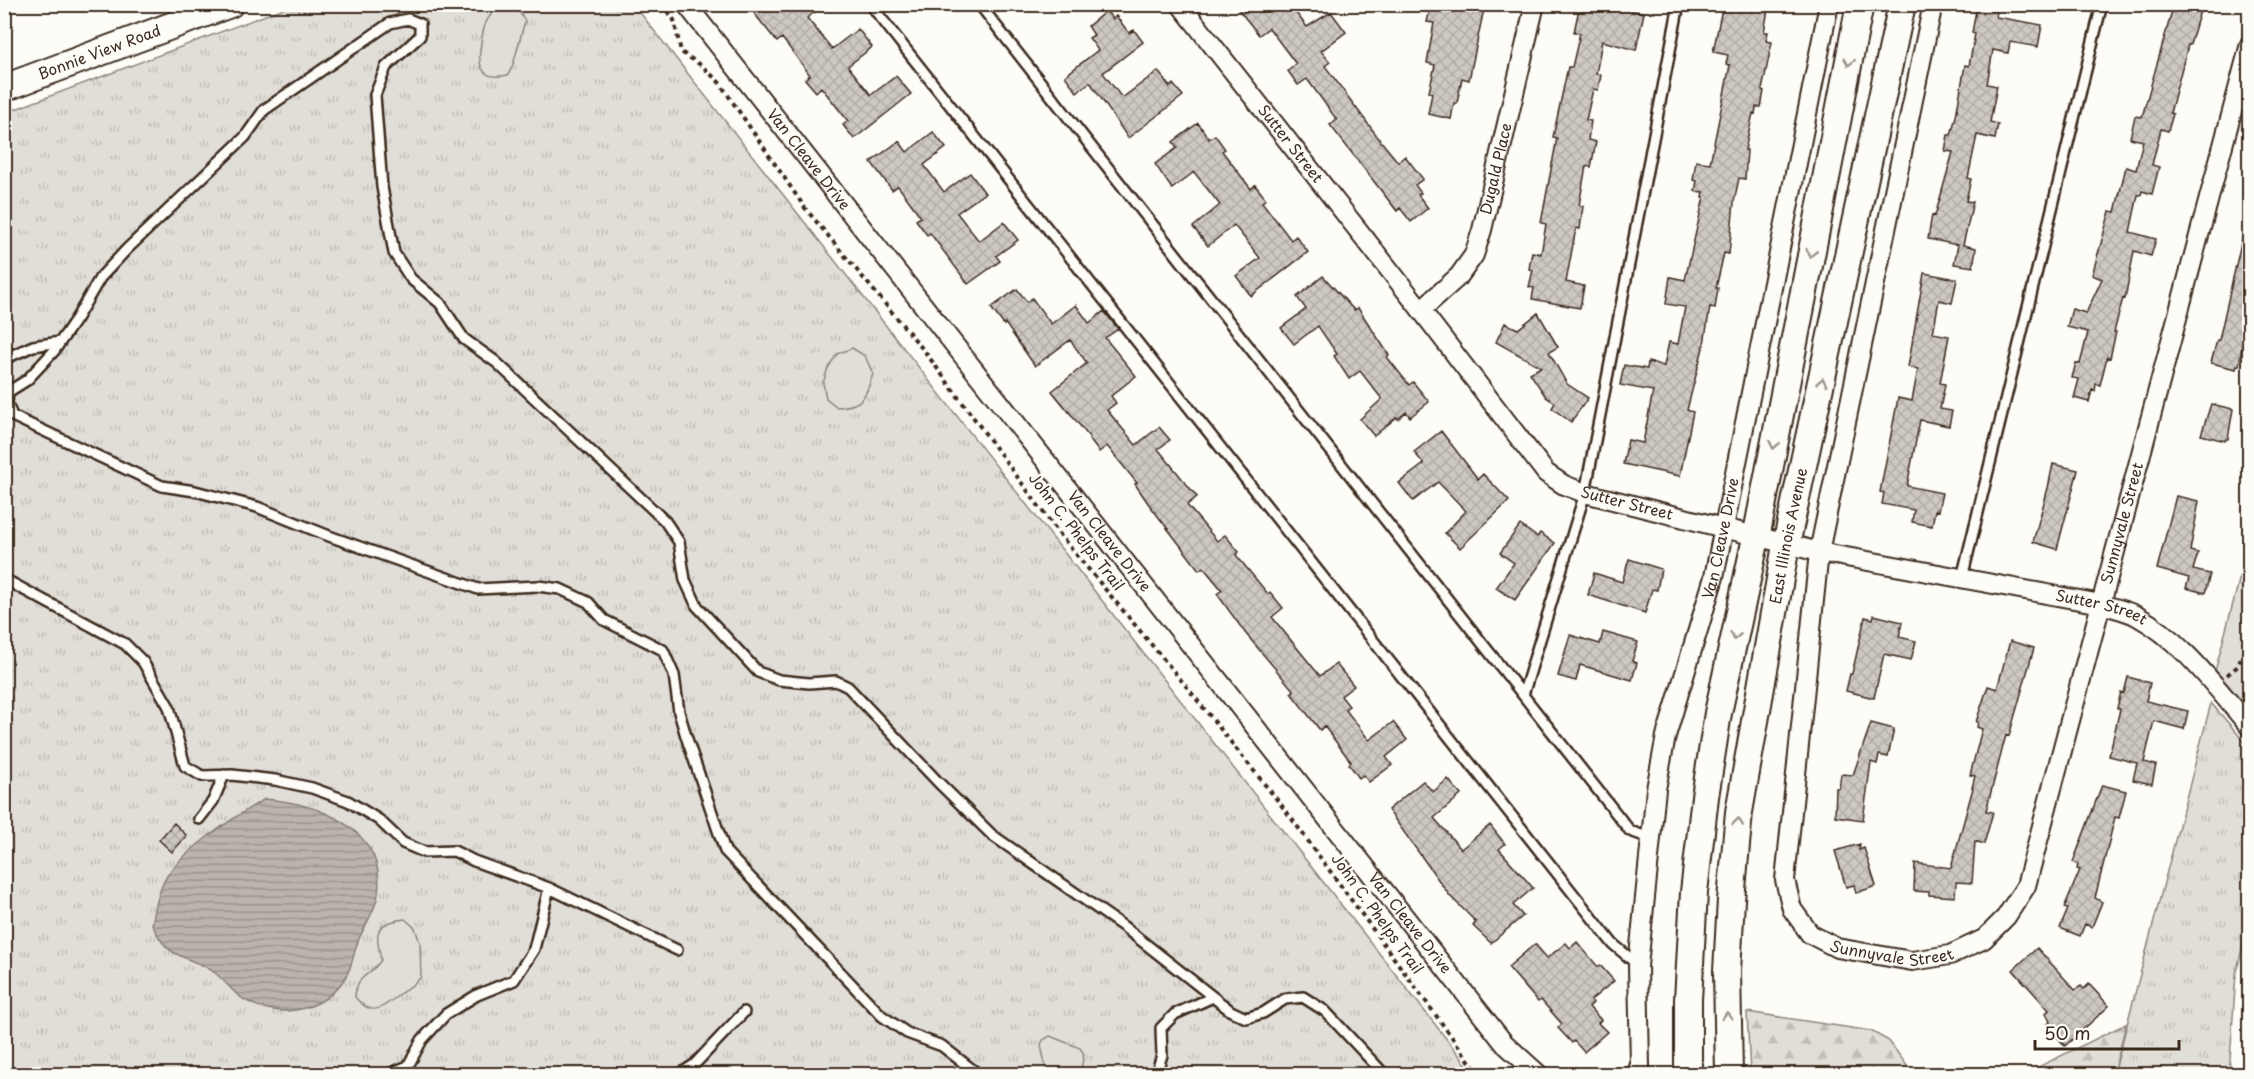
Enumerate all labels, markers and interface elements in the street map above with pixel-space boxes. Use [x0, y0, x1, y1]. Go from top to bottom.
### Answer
street label: Bonnie View Road [35, 18, 164, 84]
one-way arrow [1843, 57, 1856, 67]
street label: Sutter Street [1253, 99, 1330, 187]
street label: Van Cleave Drive [762, 103, 857, 214]
street label: Dugald Place [1473, 120, 1517, 216]
one-way arrow [1805, 248, 1818, 258]
one-way arrow [1814, 378, 1827, 388]
one-way arrow [1768, 439, 1781, 449]
street label: Sunnyvale Street [2094, 460, 2148, 586]
street label: East Illinois Avenue [1763, 466, 1812, 606]
street label: John C. Phelps Trail [1024, 467, 1131, 595]
street label: Van Cleave Drive [1695, 476, 1744, 602]
street label: Sutter Street [1579, 479, 1676, 525]
street label: Van Cleave Drive [1063, 485, 1158, 596]
street label: Sutter Street [2054, 583, 2152, 630]
one-way arrow [1729, 631, 1742, 641]
one-way arrow [1731, 817, 1744, 826]
street label: John C. Phelps Trail [1327, 848, 1430, 978]
street label: Van Cleave Drive [1364, 867, 1458, 978]
street label: Sunnyvale Street [1826, 933, 1957, 971]
one-way arrow [1721, 1012, 1733, 1021]
scale bar [2035, 1013, 2179, 1051]
text: 50 m [2044, 1019, 2091, 1046]

